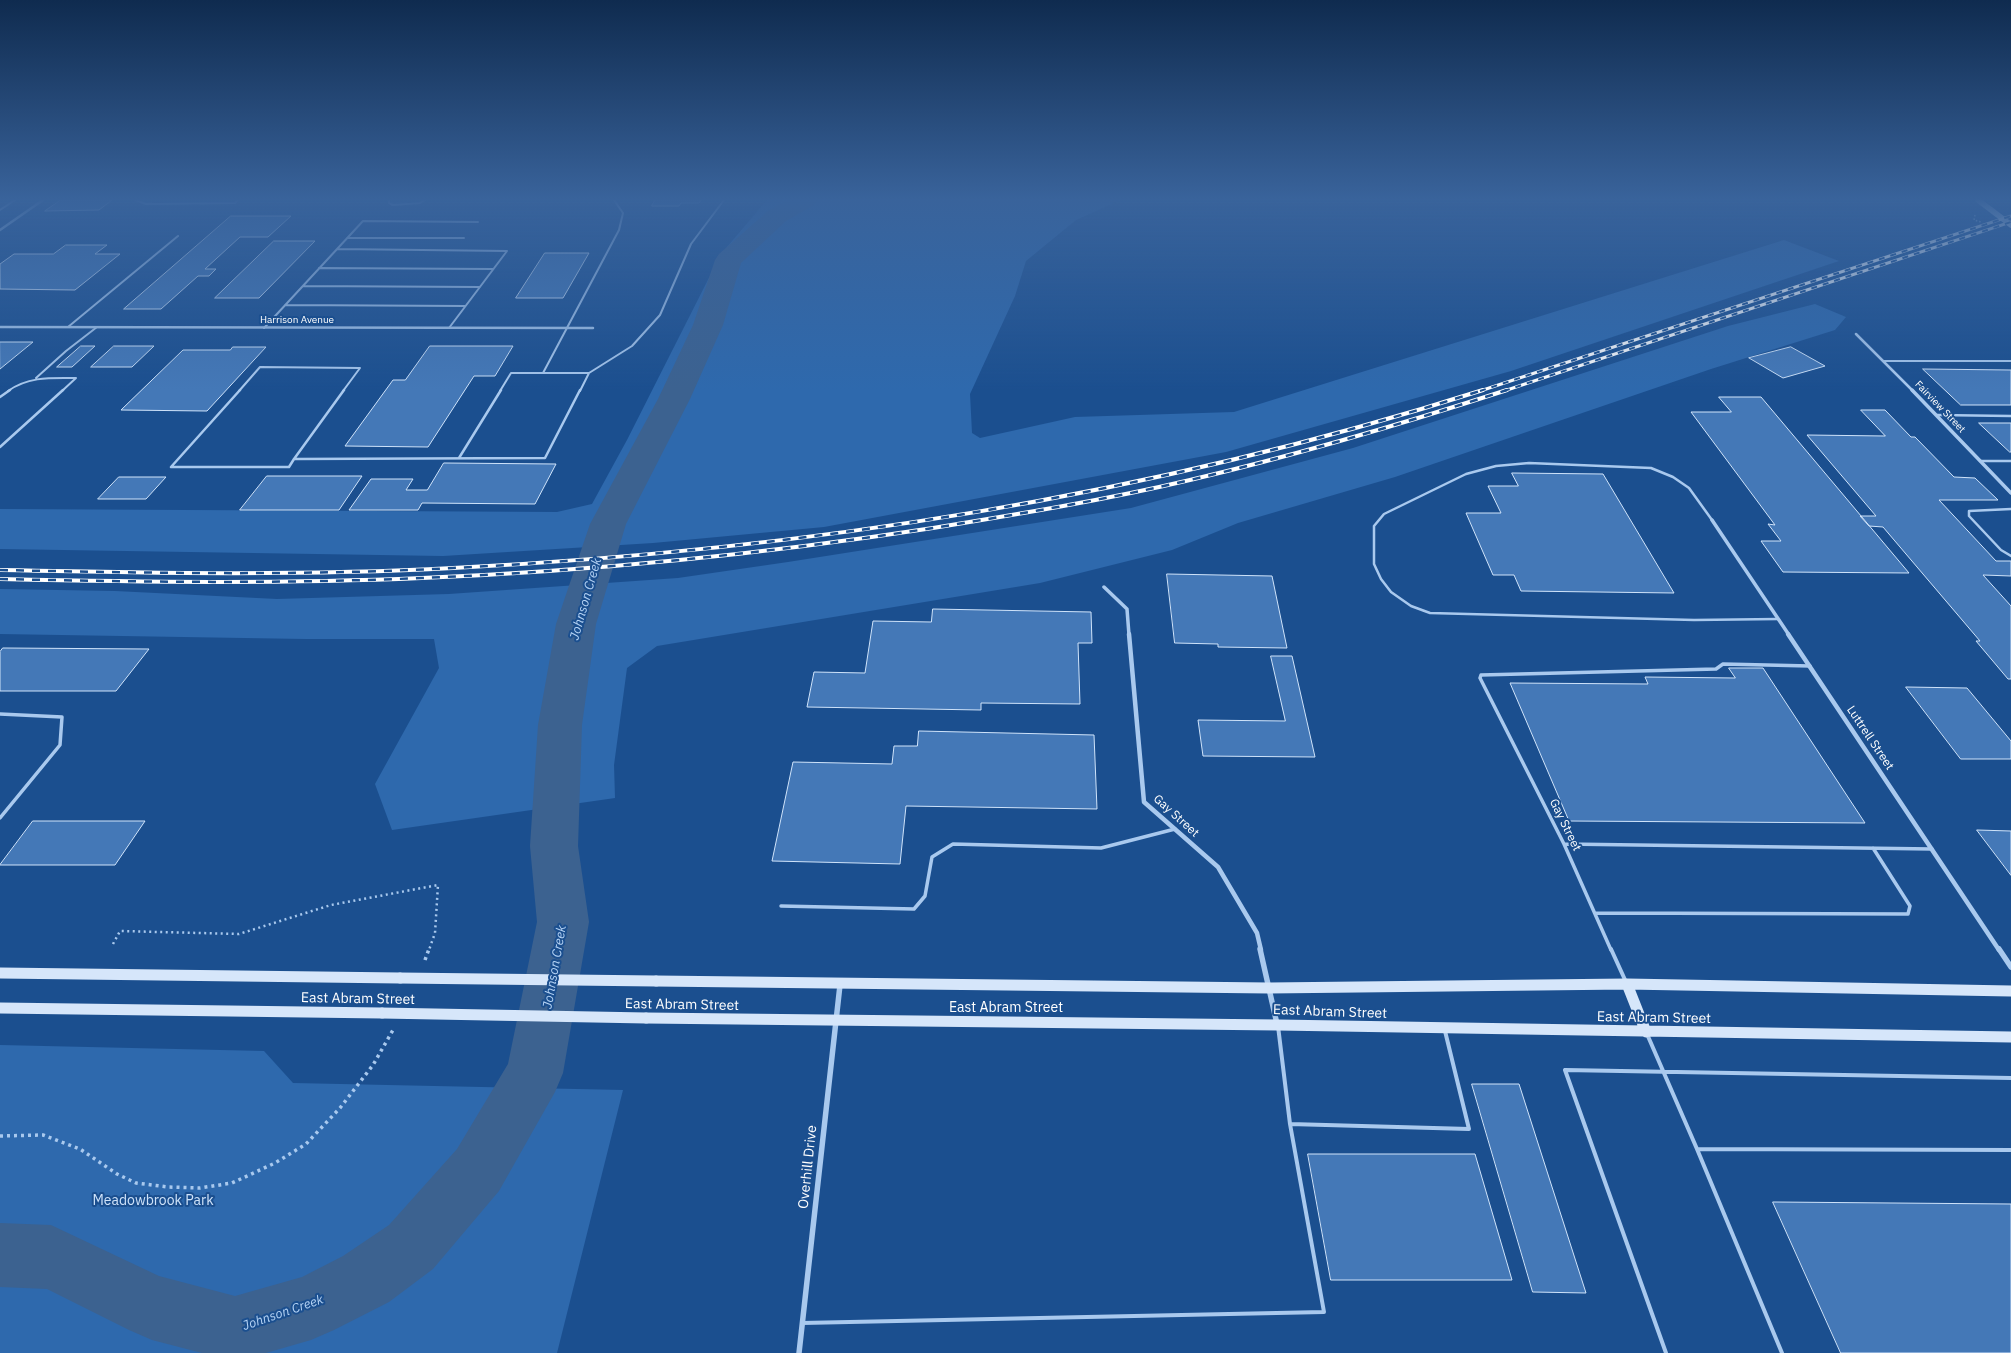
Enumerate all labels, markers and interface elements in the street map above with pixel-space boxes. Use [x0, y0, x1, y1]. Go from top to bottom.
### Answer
street label: Harrison Avenue [260, 314, 334, 326]
street label: Fairview Street [1912, 379, 1968, 435]
water label: Johnson Creek [567, 556, 605, 642]
street label: Luttrell Street [1843, 703, 1897, 773]
street label: Gay Street [1150, 792, 1202, 840]
street label: Gay Street [1546, 796, 1584, 854]
water label: Johnson Creek [540, 924, 570, 1010]
street label: East Abram Street [301, 990, 415, 1008]
street label: East Abram Street [625, 996, 739, 1014]
street label: East Abram Street [949, 1000, 1063, 1016]
street label: East Abram Street [1273, 1002, 1387, 1022]
street label: East Abram Street [1597, 1009, 1711, 1027]
street label: Overhill Drive [795, 1124, 821, 1210]
park label: Meadowbrook Park [92, 1193, 214, 1209]
water label: Johnson Creek [241, 1292, 325, 1334]

